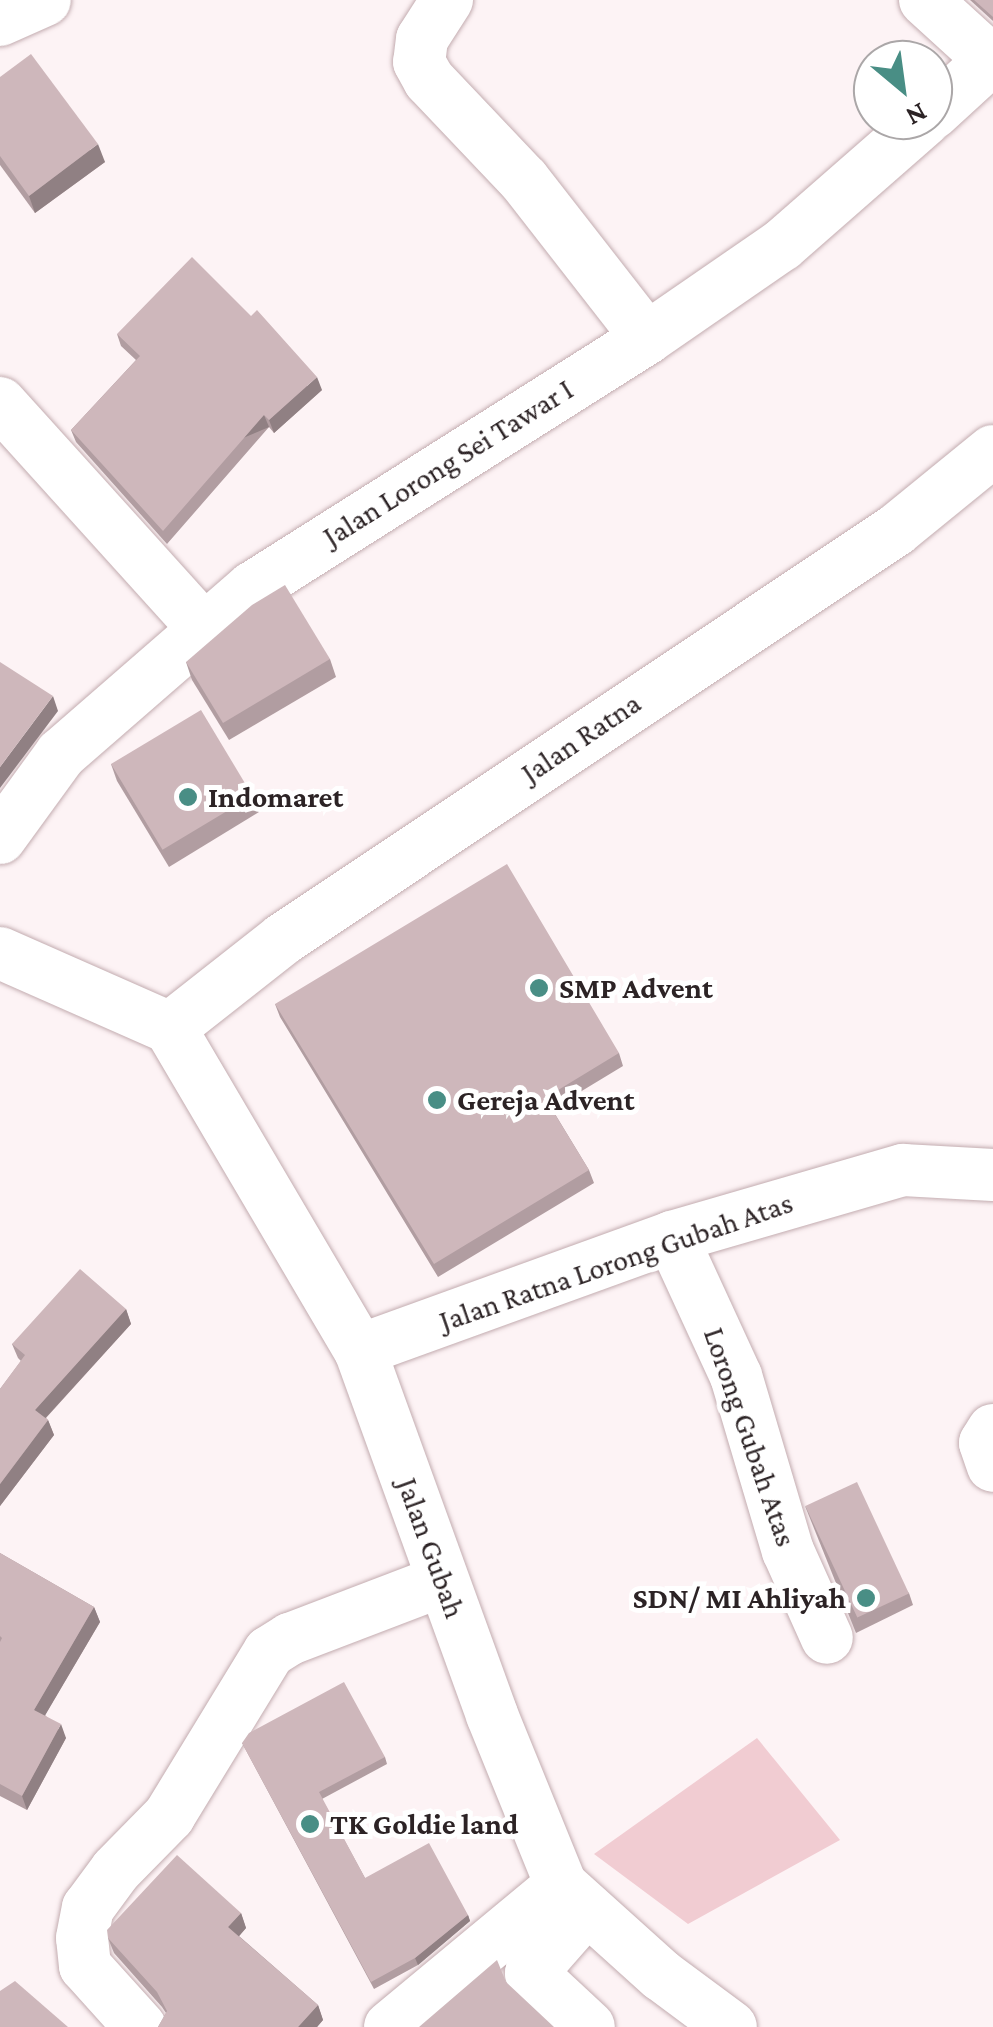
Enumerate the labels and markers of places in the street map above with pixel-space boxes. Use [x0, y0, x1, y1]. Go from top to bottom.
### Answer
place label: Indomaret [208, 779, 343, 815]
marker: Indomaret [177, 786, 199, 808]
place label: SMP Advent [559, 970, 713, 1006]
marker: SMP Advent [528, 977, 550, 999]
place label: Gereja Advent [457, 1082, 635, 1118]
marker: Gereja Advent [426, 1089, 448, 1111]
place label: SDN/ MI Ahliyah [632, 1580, 846, 1616]
marker: SDN/ MI Ahliyah [855, 1587, 877, 1609]
place label: TK Goldie land [330, 1806, 518, 1842]
marker: TK Goldie land [299, 1813, 321, 1835]

